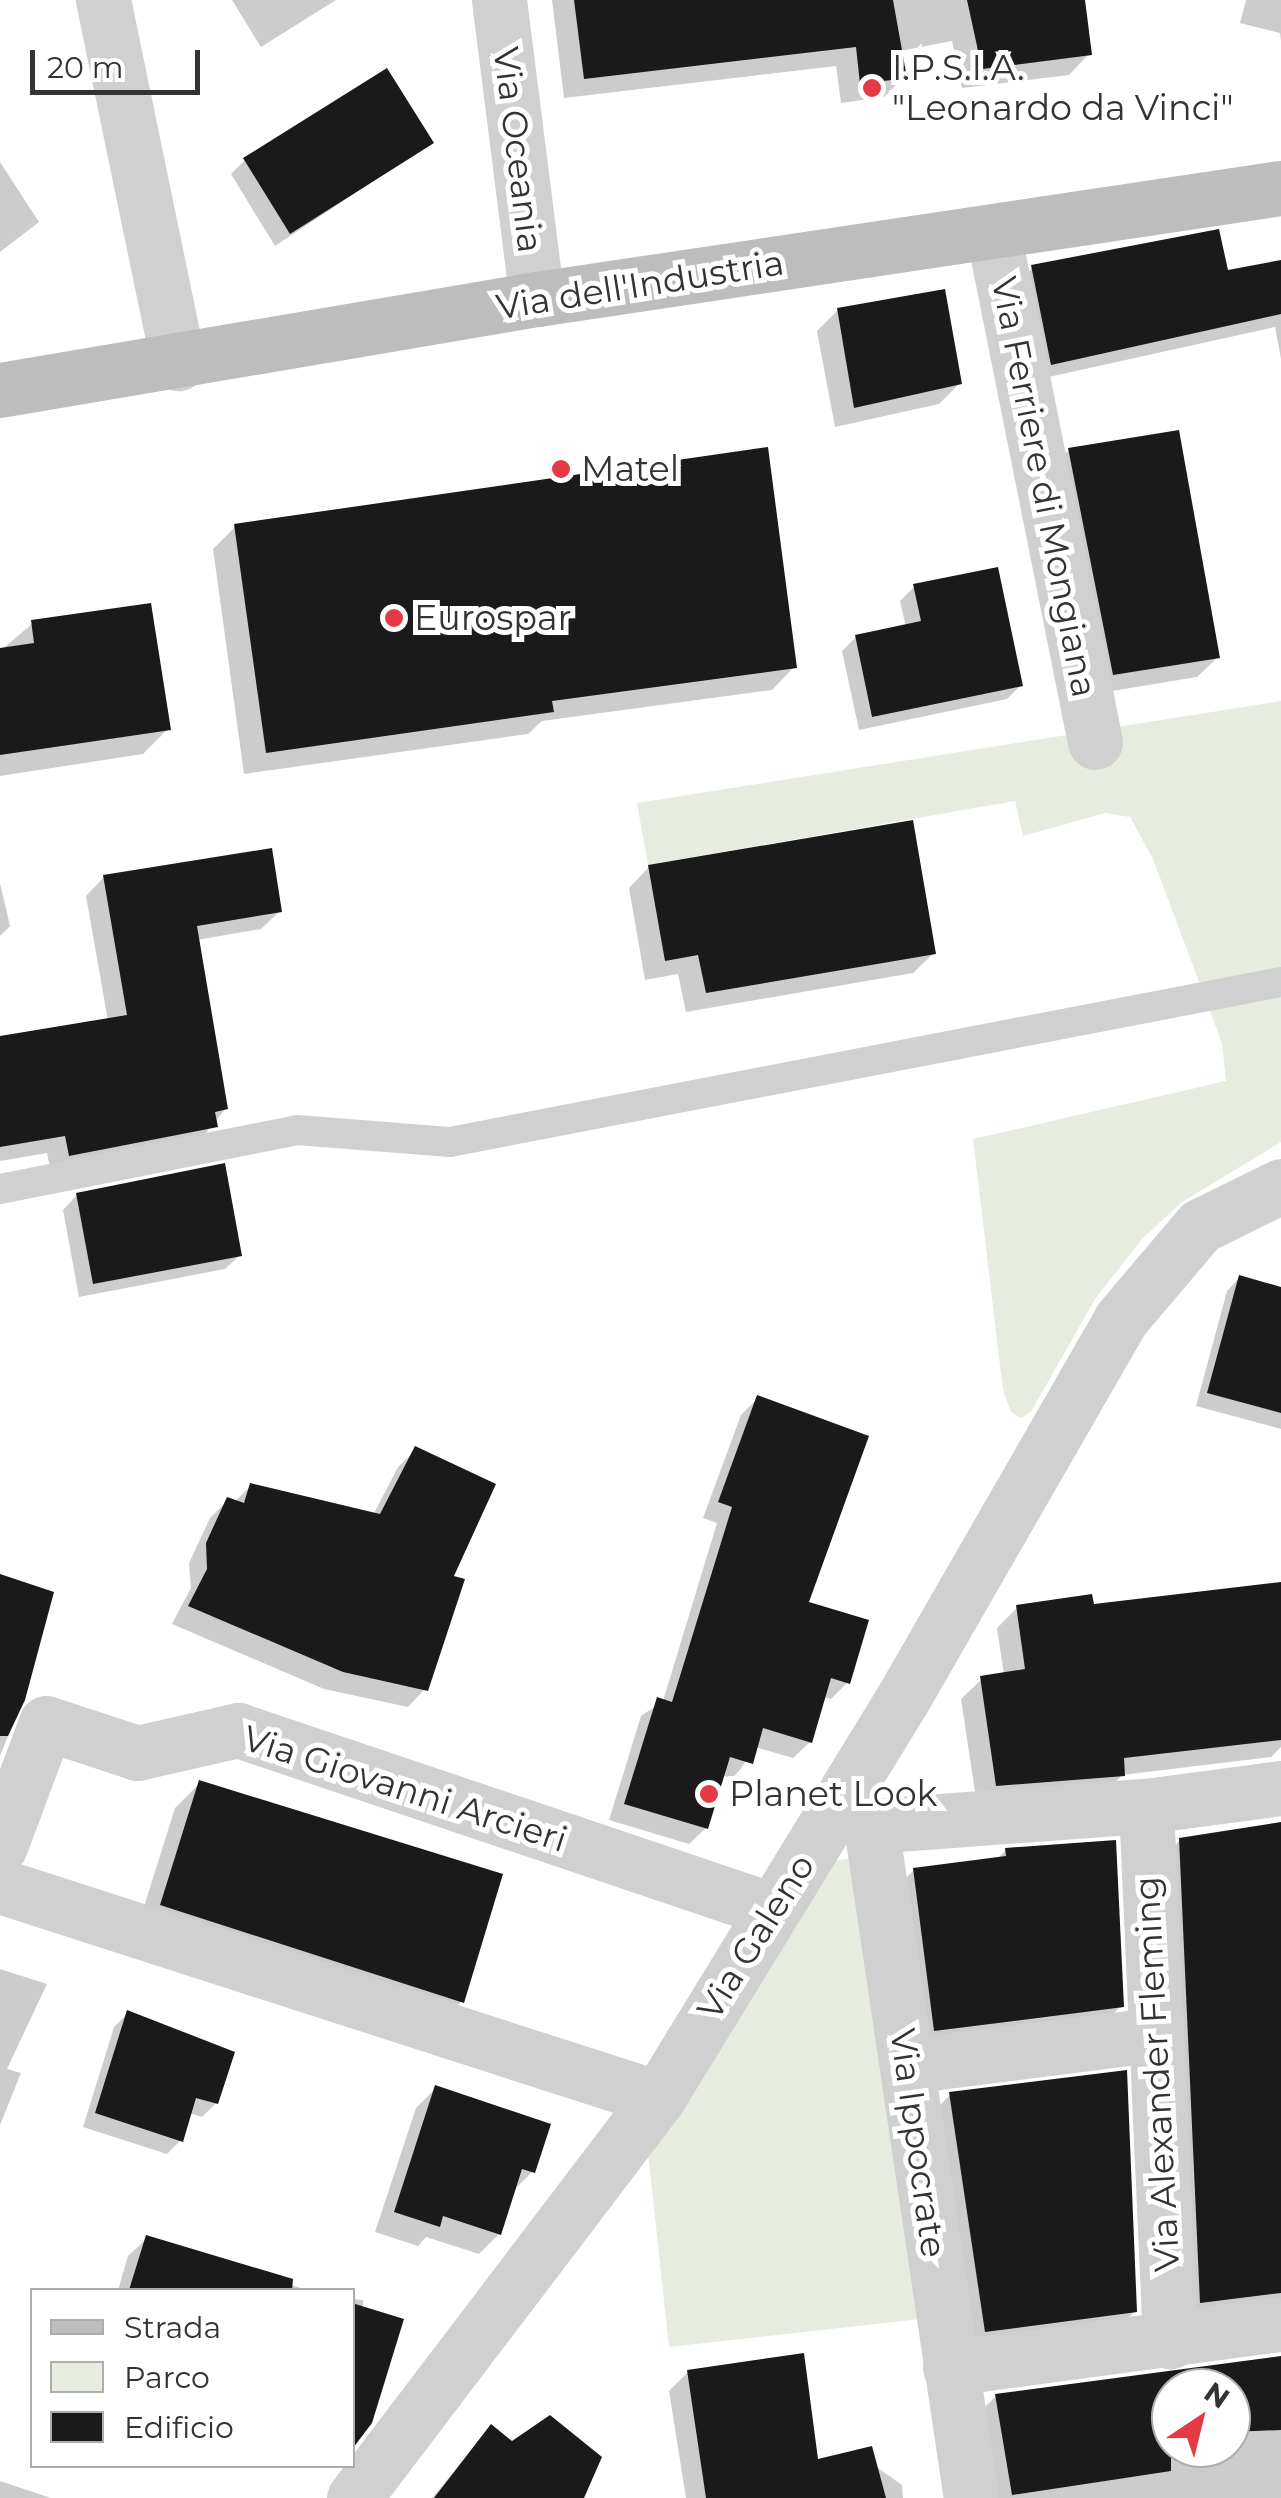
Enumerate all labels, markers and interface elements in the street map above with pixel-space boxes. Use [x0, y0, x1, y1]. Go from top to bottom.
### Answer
scale bar [35, 30, 205, 92]
street label: Via Oceania [485, 45, 551, 255]
place label: I.P.S.I.A. "Leonardo da Vinci" [892, 47, 1234, 129]
text: 20 m [47, 49, 124, 86]
marker: I.P.S.I.A. "Leonardo da Vinci" [861, 77, 883, 99]
street label: Via dell'Industria [493, 242, 787, 328]
street label: Via Ferriere di Mongiana [983, 273, 1105, 701]
place label: Matel [581, 448, 679, 490]
marker: Matel [550, 458, 572, 480]
place label: Eurospar [414, 597, 572, 639]
marker: Eurospar [383, 607, 405, 629]
street label: Via Giovanni Arcieri [238, 1717, 572, 1861]
place label: Planet Look [729, 1773, 938, 1815]
marker: Planet Look [698, 1783, 720, 1805]
street label: Via Galeno [689, 1847, 823, 2027]
street label: Via Alexander Fleming [1126, 1875, 1188, 2273]
street label: Via Ippocrate [881, 2026, 955, 2260]
legend [30, 2288, 355, 2468]
text: Strada [124, 2309, 221, 2346]
text: Parco [124, 2359, 210, 2396]
north arrow [1151, 2368, 1251, 2468]
text: N [1198, 2375, 1236, 2415]
text: Edificio [124, 2409, 234, 2446]

